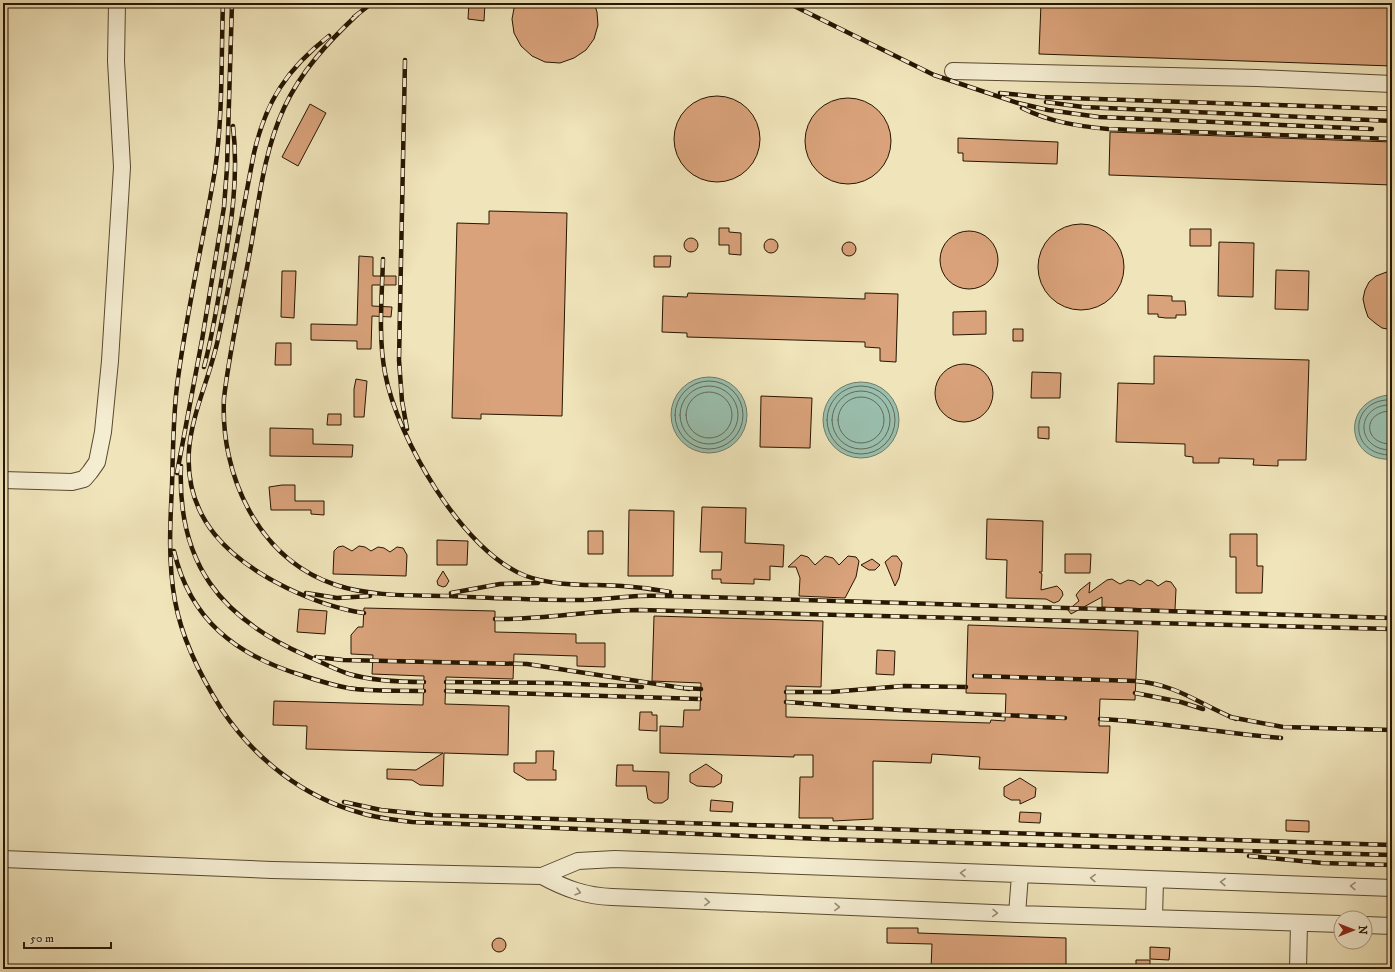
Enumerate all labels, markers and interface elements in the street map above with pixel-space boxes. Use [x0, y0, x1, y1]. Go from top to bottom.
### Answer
one-way arrow [960, 868, 966, 877]
one-way arrow [1090, 873, 1096, 882]
one-way arrow [1220, 878, 1226, 886]
one-way arrow [1350, 882, 1356, 891]
one-way arrow [574, 887, 581, 896]
one-way arrow [704, 898, 710, 906]
one-way arrow [834, 903, 840, 911]
one-way arrow [992, 909, 998, 918]
north arrow [1333, 910, 1373, 950]
scale bar [24, 924, 111, 950]
text: N [1355, 925, 1369, 935]
text: 50 m [30, 931, 54, 946]

